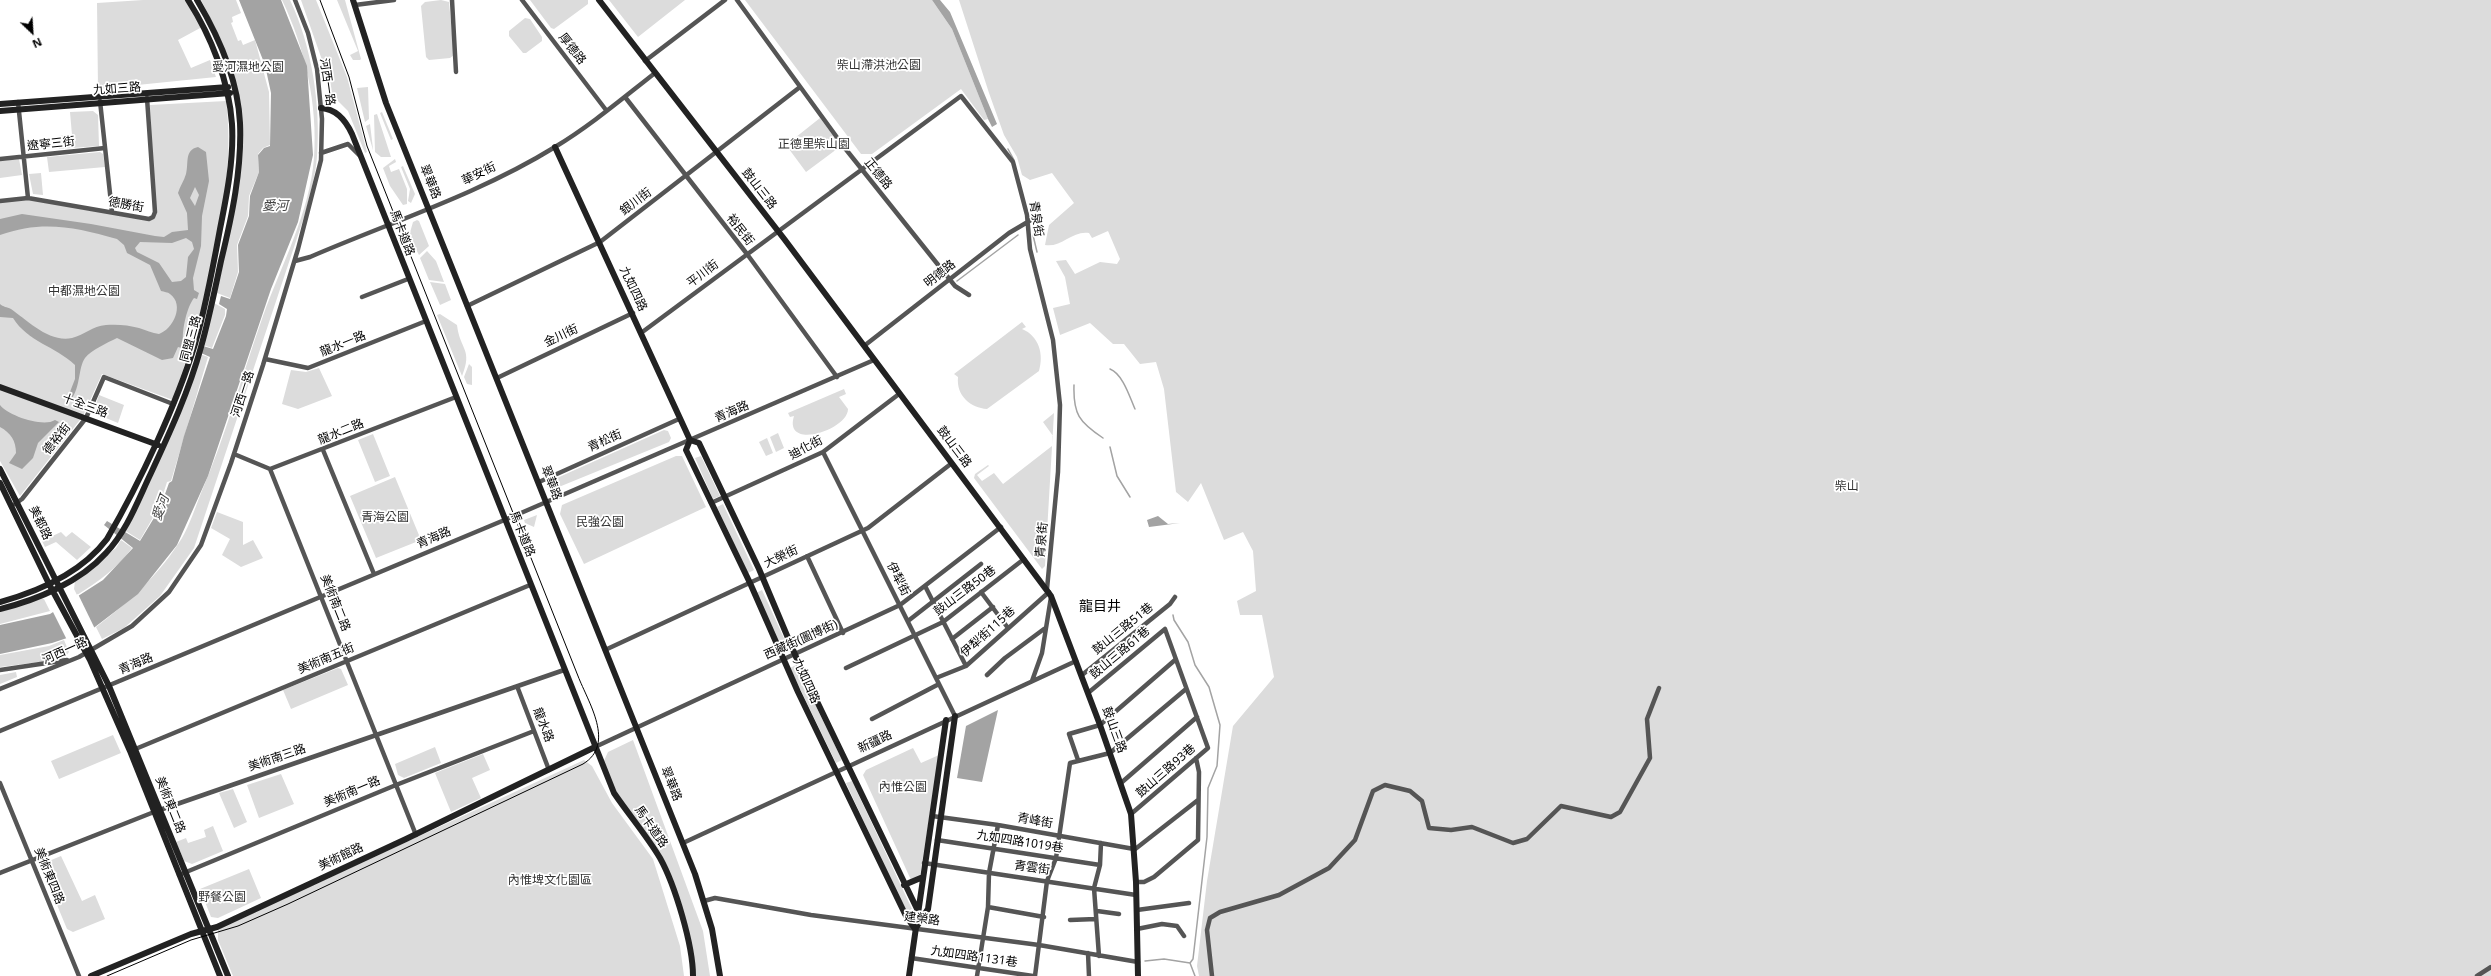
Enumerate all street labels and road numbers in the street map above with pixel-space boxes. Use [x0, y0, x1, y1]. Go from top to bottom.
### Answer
street label: 厚德路 [555, 30, 589, 68]
street label: 河西一路 [317, 57, 337, 107]
street label: 九如三路 [93, 80, 141, 98]
street label: 遼寧三街 [26, 134, 76, 154]
street label: 正德路 [861, 155, 895, 193]
street label: 華安街 [460, 160, 498, 188]
street label: 翠華路 [417, 163, 443, 201]
street label: 鼓山三路 [739, 166, 779, 212]
street label: 銀川街 [617, 185, 655, 219]
street label: 德勝街 [107, 195, 145, 215]
street label: 青泉街 [1026, 200, 1046, 238]
street label: 馬卡道路 [387, 208, 417, 258]
street label: 裕民街 [723, 211, 757, 249]
street label: 平川街 [684, 257, 722, 291]
street label: 明德路 [921, 257, 959, 291]
street label: 九如四路 [616, 264, 650, 314]
street label: 同盟三路 [178, 314, 204, 364]
street label: 金川街 [542, 322, 580, 350]
street label: 龍水一路 [318, 328, 368, 360]
street label: 河西一路 [229, 369, 257, 419]
street label: 十全三路 [60, 391, 110, 421]
street label: 青海路 [713, 398, 751, 426]
street label: 龍水二路 [316, 416, 366, 448]
street label: 德裕街 [40, 420, 74, 458]
street label: 鼓山三路 [934, 423, 974, 471]
street label: 青松街 [586, 427, 624, 455]
street label: 迪化街 [787, 433, 825, 463]
street label: 翠華路 [538, 464, 564, 502]
street label: 美都路 [26, 504, 54, 542]
street label: 馬卡道路 [506, 509, 538, 559]
street label: 青泉街 [1033, 521, 1051, 559]
street label: 青海路 [415, 524, 453, 552]
street label: 大榮街 [762, 543, 800, 571]
street label: 伊犁街 [883, 560, 913, 598]
street label: 鼓山三路50巷 [931, 563, 999, 619]
street label: 美術南二路 [317, 572, 353, 634]
street label: 鼓山三路51巷 [1090, 600, 1156, 658]
street label: 伊犁街115巷 [958, 604, 1018, 660]
street label: 西藏街(圖博街) [762, 617, 840, 663]
street label: 鼓山三路61巷 [1087, 624, 1153, 682]
street label: 河西一路 [40, 635, 90, 667]
street label: 美術南五街 [296, 641, 356, 677]
street label: 青海路 [117, 650, 155, 678]
street label: 九如四路 [790, 656, 822, 706]
street label: 鼓山三路 [1099, 705, 1129, 755]
street label: 龍水路 [530, 706, 556, 744]
street label: 新疆路 [856, 728, 894, 756]
street label: 美術南三路 [246, 741, 308, 775]
street label: 鼓山三路93巷 [1133, 741, 1199, 801]
street label: 翠華路 [658, 765, 684, 803]
street label: 美術東二路 [152, 774, 188, 836]
street label: 美術南一路 [322, 774, 382, 810]
street label: 馬卡道路 [631, 803, 671, 851]
street label: 青峰街 [1016, 811, 1054, 831]
street label: 九如四路1019巷 [976, 828, 1064, 856]
street label: 美術館路 [316, 840, 366, 874]
street label: 美術東四路 [31, 845, 67, 907]
street label: 青雲街 [1013, 858, 1051, 878]
street label: 建榮路 [903, 910, 941, 928]
street label: 九如四路1131巷 [930, 944, 1018, 970]

